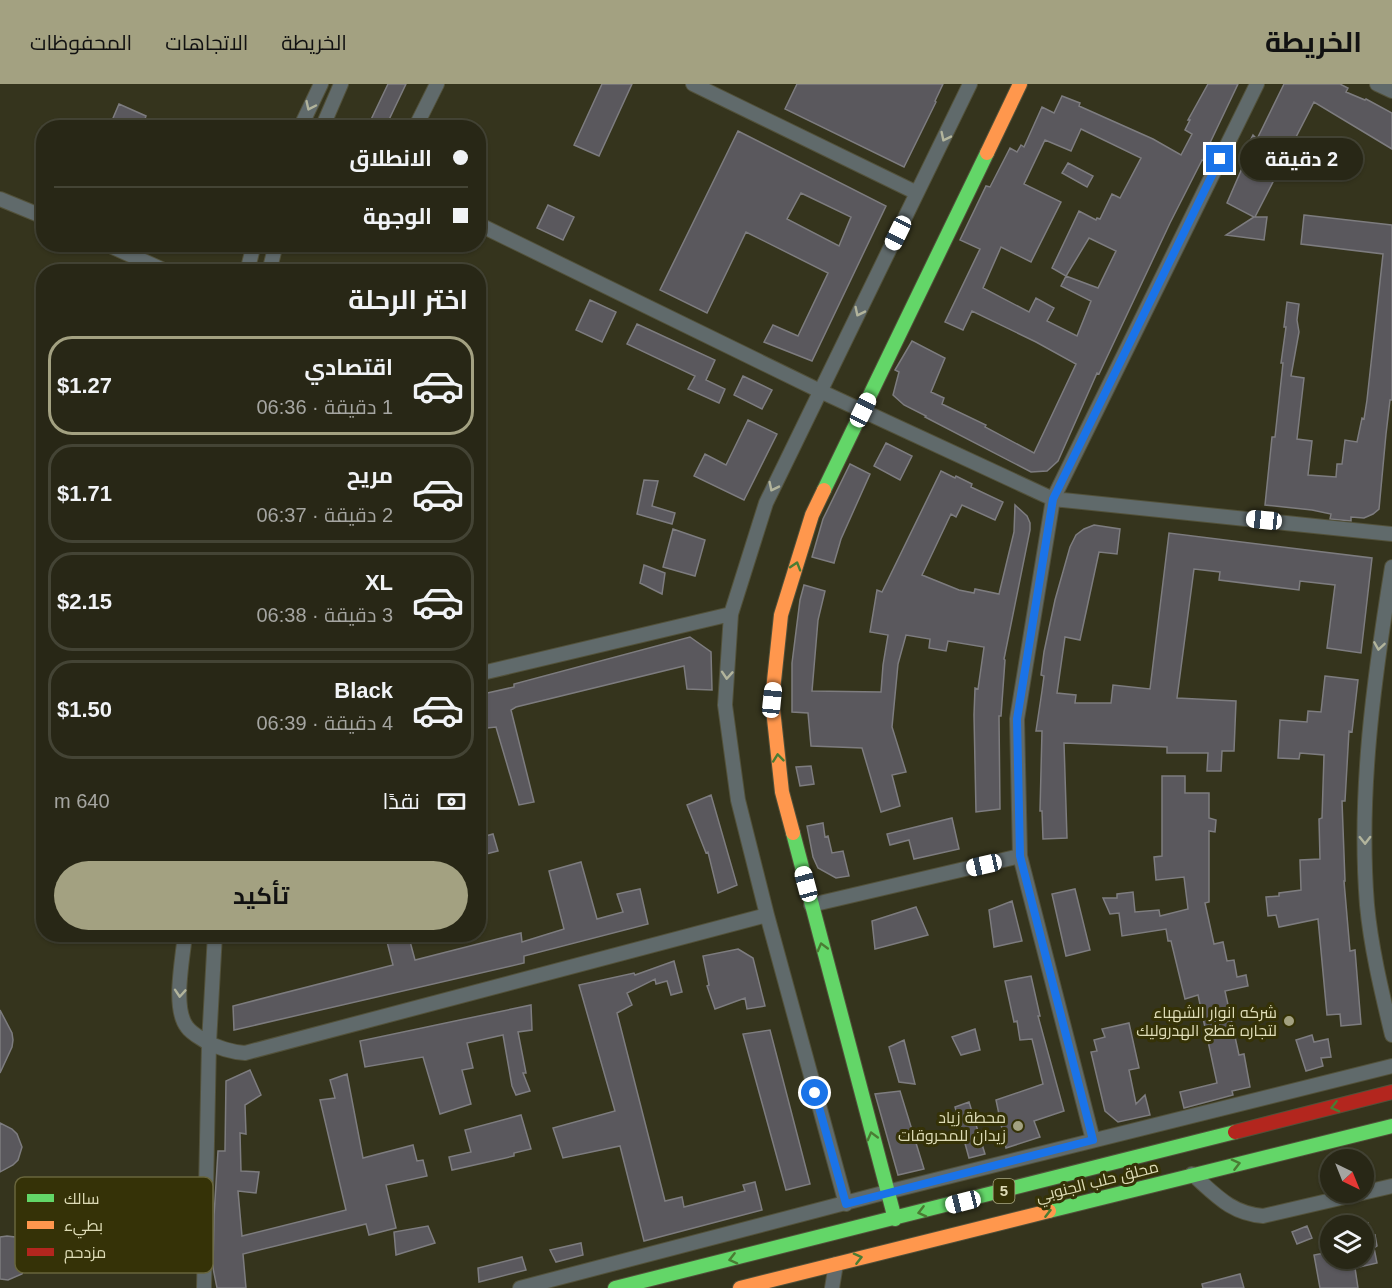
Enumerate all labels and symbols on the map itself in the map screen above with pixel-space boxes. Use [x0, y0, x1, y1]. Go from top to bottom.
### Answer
one-way arrow [306, 99, 318, 110]
one-way arrow [940, 130, 952, 141]
callout: 2 دقيقة [1241, 138, 1364, 180]
route end [1206, 145, 1233, 172]
car [882, 213, 914, 253]
one-way arrow [855, 305, 866, 316]
car [847, 390, 879, 430]
one-way arrow [769, 481, 781, 492]
car [1245, 509, 1283, 531]
one-way arrow [789, 561, 801, 572]
one-way arrow [1374, 641, 1386, 650]
one-way arrow [720, 670, 733, 679]
car [761, 681, 783, 719]
one-way arrow [772, 753, 785, 762]
one-way arrow [1359, 835, 1371, 844]
car [964, 852, 1004, 878]
car [793, 864, 819, 904]
one-way arrow [817, 942, 830, 952]
one-way arrow [174, 988, 187, 997]
place label: شركه انوار الشهباء لتجاره قطع الهدروليك [1136, 1004, 1277, 1042]
marker: شركه انوار الشهباء لتجاره قطع الهدروليك [1282, 1014, 1296, 1028]
route start [801, 1079, 828, 1106]
one-way arrow [1330, 1099, 1340, 1112]
place label: محطة زياد زيدان للمحروقات [898, 1109, 1006, 1146]
marker: محطة زياد زيدان للمحروقات [1011, 1119, 1025, 1133]
one-way arrow [867, 1131, 879, 1142]
north arrow [1320, 1149, 1374, 1203]
street label: محلق حلب الجنوبي [1034, 1158, 1161, 1210]
one-way arrow [1231, 1158, 1241, 1171]
legend [15, 1177, 213, 1273]
road number: 5 [994, 1179, 1014, 1203]
car [943, 1189, 983, 1215]
text: سالك [64, 1190, 99, 1207]
one-way arrow [918, 1205, 928, 1217]
one-way arrow [1042, 1205, 1052, 1218]
text: بطيء [64, 1217, 103, 1239]
text: مزدحم [64, 1244, 106, 1264]
one-way arrow [728, 1251, 738, 1264]
one-way arrow [853, 1253, 863, 1266]

